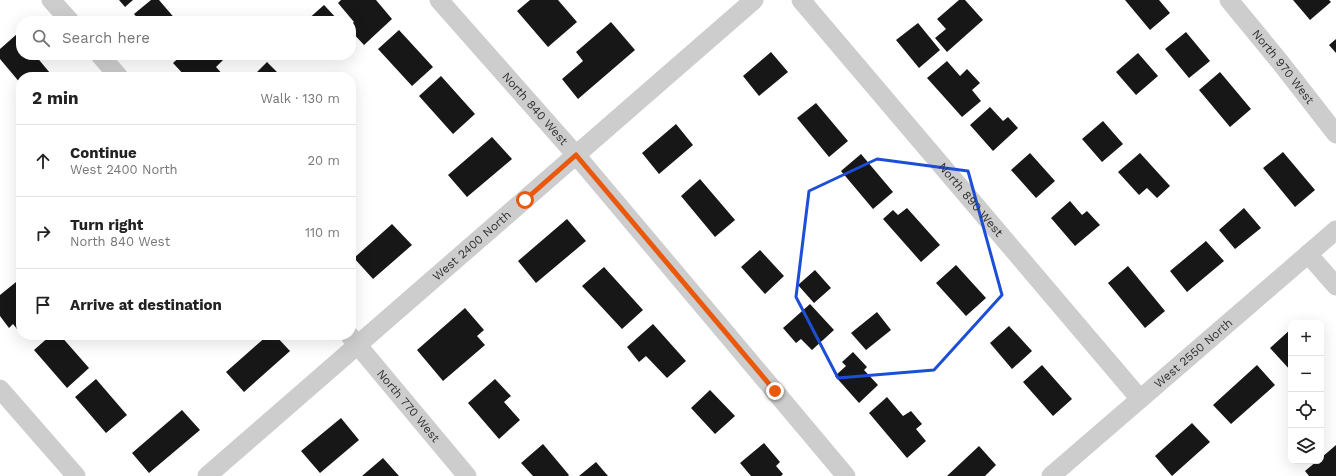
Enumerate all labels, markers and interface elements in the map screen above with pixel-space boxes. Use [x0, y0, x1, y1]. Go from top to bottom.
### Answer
search box [16, 16, 356, 60]
icon: search [30, 27, 52, 49]
street label: North 970 West [1249, 27, 1317, 107]
text: Search here [62, 29, 150, 47]
street label: North 840 West [499, 69, 571, 148]
text: 2 min [32, 88, 78, 108]
text: Walk · 130 m [261, 91, 340, 106]
text: Continue [70, 144, 137, 162]
icon: ahead [32, 150, 54, 172]
text: 20 m [308, 153, 340, 168]
street label: North 890 West [935, 160, 1006, 239]
text: West 2400 North [70, 162, 178, 177]
route start [516, 191, 534, 209]
street label: West 2400 North [430, 208, 514, 284]
text: Turn right [70, 216, 143, 234]
icon: right [32, 222, 54, 244]
text: 110 m [305, 225, 340, 240]
text: North 840 West [70, 234, 170, 249]
icon: arrive [32, 294, 54, 316]
text: Arrive at destination [70, 296, 222, 314]
street label: West 2550 North [1151, 316, 1235, 391]
map controls [1288, 320, 1324, 464]
button: + [1288, 320, 1324, 356]
button: − [1288, 356, 1324, 392]
street label: North 770 West [374, 367, 443, 445]
route end [766, 382, 784, 400]
button: locate [1288, 392, 1324, 428]
button: layers [1288, 428, 1324, 464]

